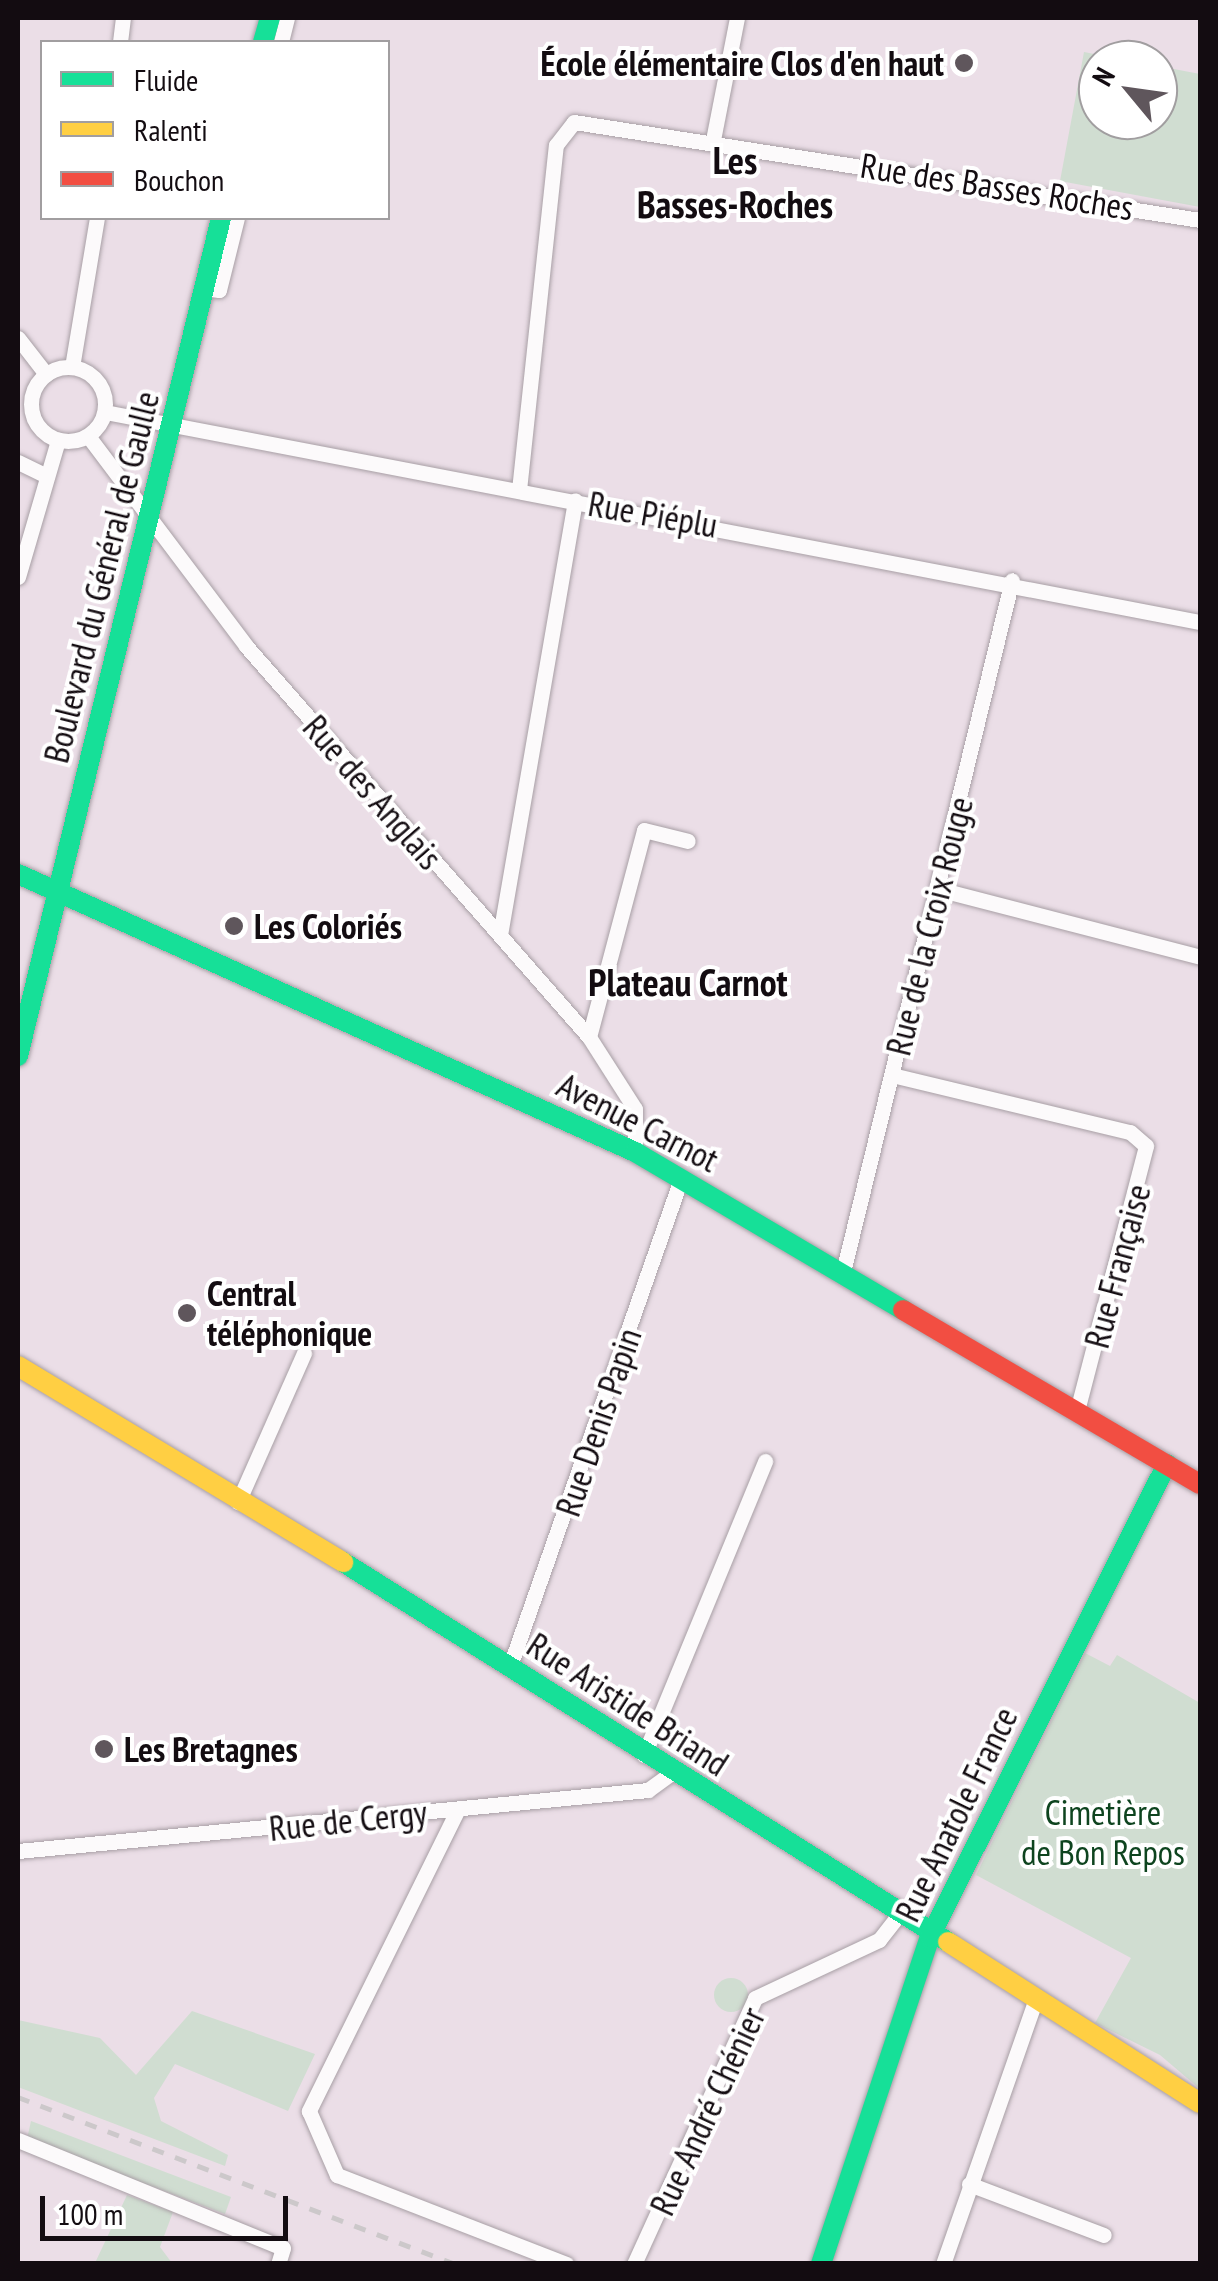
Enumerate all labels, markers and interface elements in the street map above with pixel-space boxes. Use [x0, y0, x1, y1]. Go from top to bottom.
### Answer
legend [40, 40, 390, 220]
north arrow [1078, 40, 1178, 140]
place label: École élémentaire Clos d'en haut [540, 42, 944, 84]
marker: École élémentaire Clos d'en haut [953, 52, 975, 74]
text: Fluide [134, 60, 198, 99]
text: N [1083, 61, 1123, 92]
text: Ralenti [134, 110, 208, 149]
district label: Les Basses-Roches [637, 137, 833, 226]
street label: Rue des Basses Roches [858, 144, 1136, 228]
text: Bouchon [134, 160, 224, 199]
street label: Boulevard du Général de Gaulle [35, 387, 167, 767]
street label: Rue Piéplu [585, 482, 721, 546]
street label: Rue des Anglais [294, 706, 452, 878]
street label: Rue de la Croix Rouge [877, 792, 981, 1060]
place label: Les Coloriés [254, 905, 402, 947]
marker: Les Coloriés [223, 915, 245, 937]
district label: Plateau Carnot [588, 959, 788, 1005]
street label: Avenue Carnot [550, 1064, 726, 1180]
street label: Rue Française [1075, 1180, 1159, 1352]
place label: Central téléphonique [207, 1272, 372, 1354]
marker: Central téléphonique [176, 1302, 198, 1324]
street label: Rue Denis Papin [546, 1323, 650, 1521]
street label: Rue Aristide Briand [519, 1623, 737, 1785]
street label: Rue Anatole France [886, 1700, 1026, 1928]
place label: Les Bretagnes [124, 1728, 298, 1770]
marker: Les Bretagnes [93, 1738, 115, 1760]
street label: Rue de Cergy [267, 1791, 429, 1849]
park label: Cimetière de Bon Repos [1021, 1791, 1185, 1873]
street label: Rue André Chénier [640, 2000, 774, 2222]
scale bar [45, 2176, 292, 2238]
text: 100 m [57, 2194, 123, 2233]

